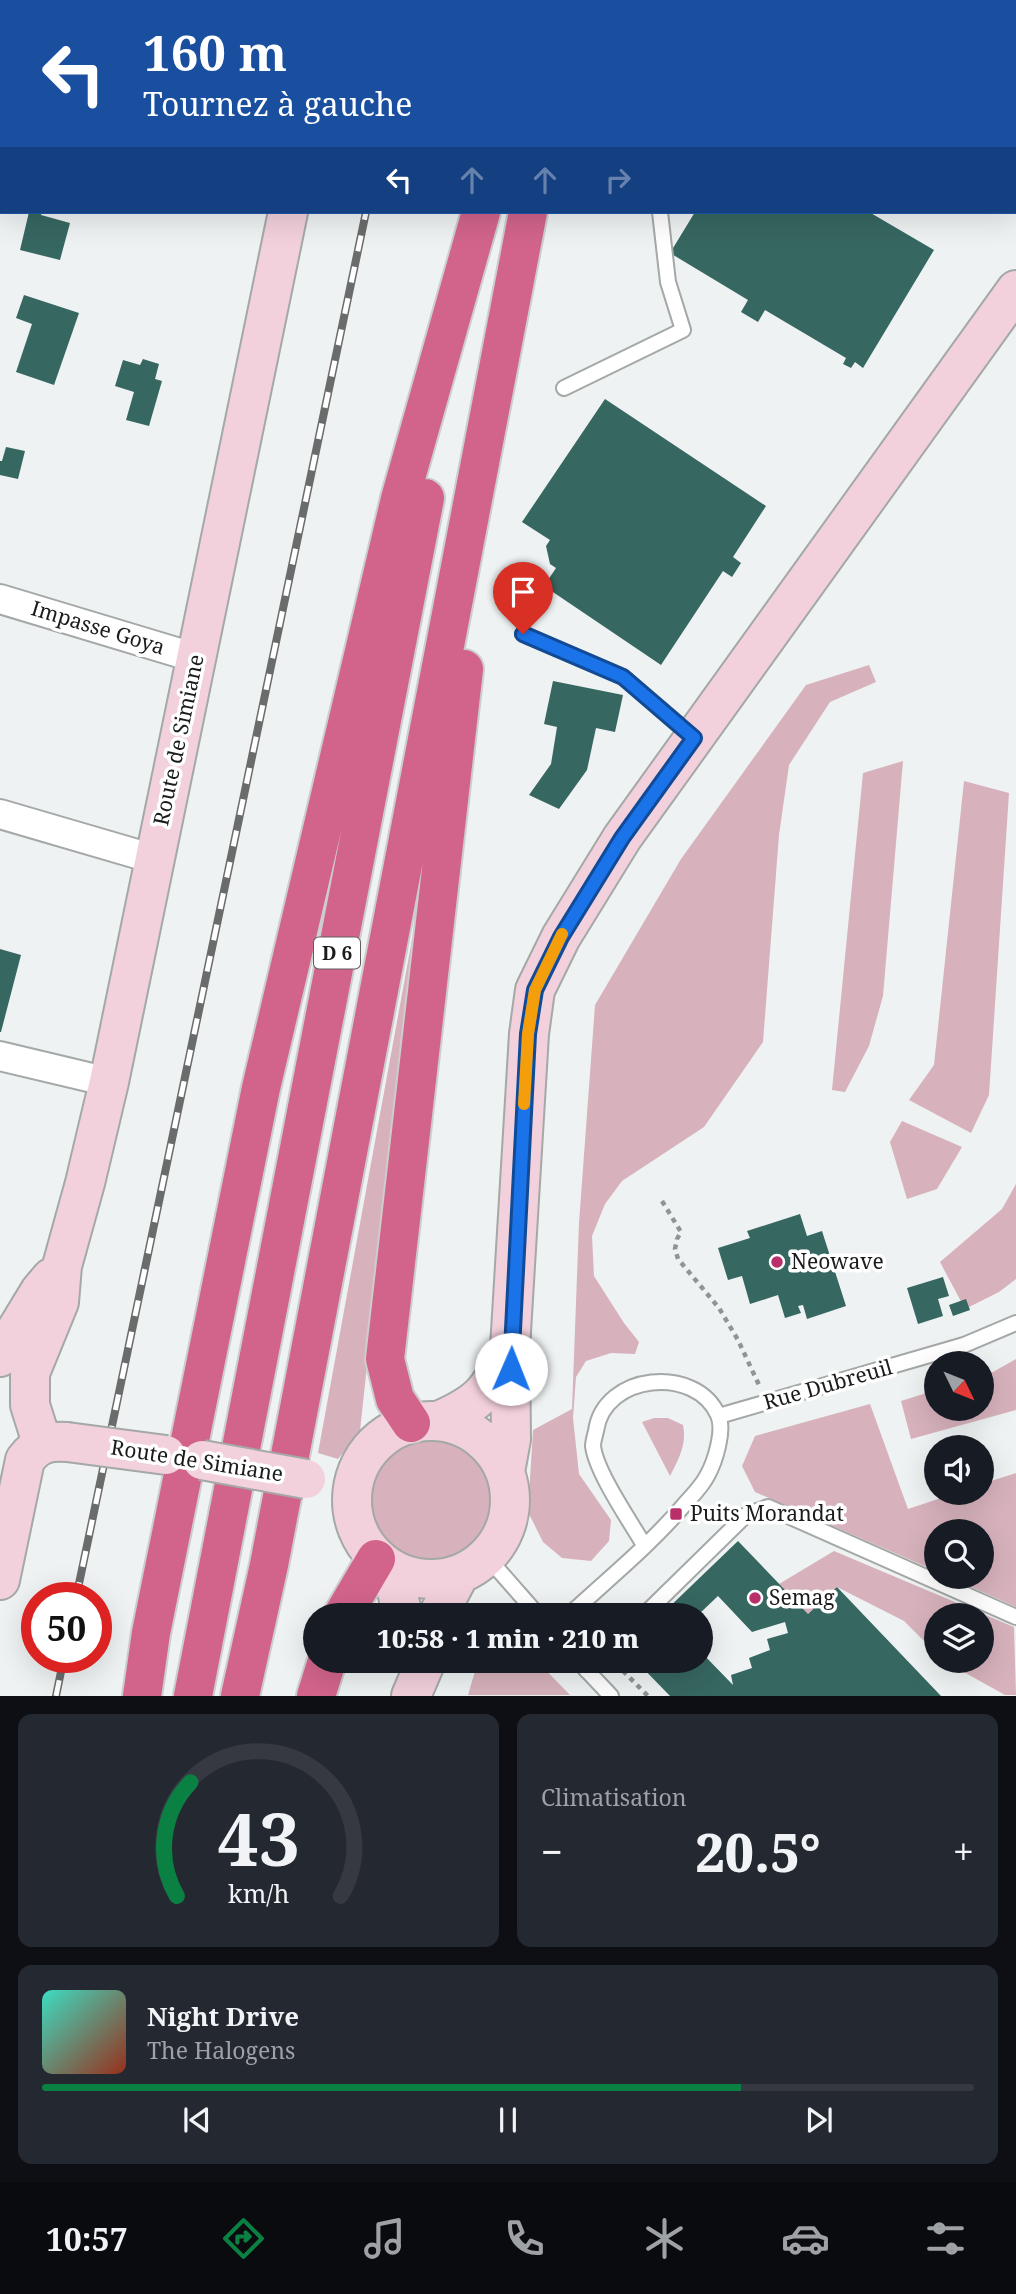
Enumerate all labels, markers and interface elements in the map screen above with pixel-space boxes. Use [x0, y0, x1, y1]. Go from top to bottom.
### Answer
text: 160 m [143, 19, 287, 85]
icon: left [28, 28, 119, 119]
text: Tournez à gauche [143, 82, 412, 125]
icon: left [380, 161, 418, 199]
icon: ahead [453, 161, 491, 199]
icon: ahead [526, 161, 564, 199]
icon: right [599, 161, 637, 199]
pin [493, 562, 553, 634]
icon: arrive [504, 573, 542, 611]
street label: Impasse Goya [28, 593, 169, 661]
street label: Route de Simiane [146, 652, 210, 828]
road number: D 6 [314, 937, 360, 968]
place label: Neowave [791, 1247, 884, 1275]
marker: Neowave [769, 1254, 785, 1270]
position arrow [474, 1332, 548, 1406]
north arrow [924, 1351, 994, 1421]
map controls [924, 1351, 994, 1673]
street label: Rue Dubreuil [760, 1352, 896, 1416]
street label: Route de Simiane [109, 1433, 285, 1487]
button: sound [924, 1435, 994, 1505]
place label: Puits Morandat [690, 1499, 844, 1527]
marker: Puits Morandat [668, 1506, 684, 1522]
button: search [924, 1519, 994, 1589]
speed limit sign: 50 [21, 1582, 112, 1673]
place label: Semag [769, 1583, 835, 1611]
marker: Semag [747, 1590, 763, 1606]
button: layers [924, 1603, 994, 1673]
text: 10:58 · 1 min · 210 m [377, 1620, 639, 1656]
text: Climatisation [541, 1781, 687, 1813]
text: 43 [217, 1789, 300, 1888]
text: 20.5° [695, 1816, 821, 1887]
text: − [541, 1825, 563, 1877]
text: + [953, 1825, 974, 1877]
text: km/h [228, 1876, 289, 1910]
text: Night Drive [147, 1998, 299, 2034]
text: The Halogens [147, 2034, 295, 2066]
icon: previous [178, 2101, 216, 2139]
icon: pause [489, 2101, 527, 2139]
icon: next [800, 2101, 838, 2139]
icon: directions [219, 2214, 268, 2263]
icon: music [360, 2214, 409, 2263]
icon: phone [500, 2214, 549, 2263]
icon: climate [640, 2214, 689, 2263]
icon: car [781, 2214, 830, 2263]
icon: filters [921, 2214, 970, 2263]
text: 10:57 [46, 2217, 128, 2260]

